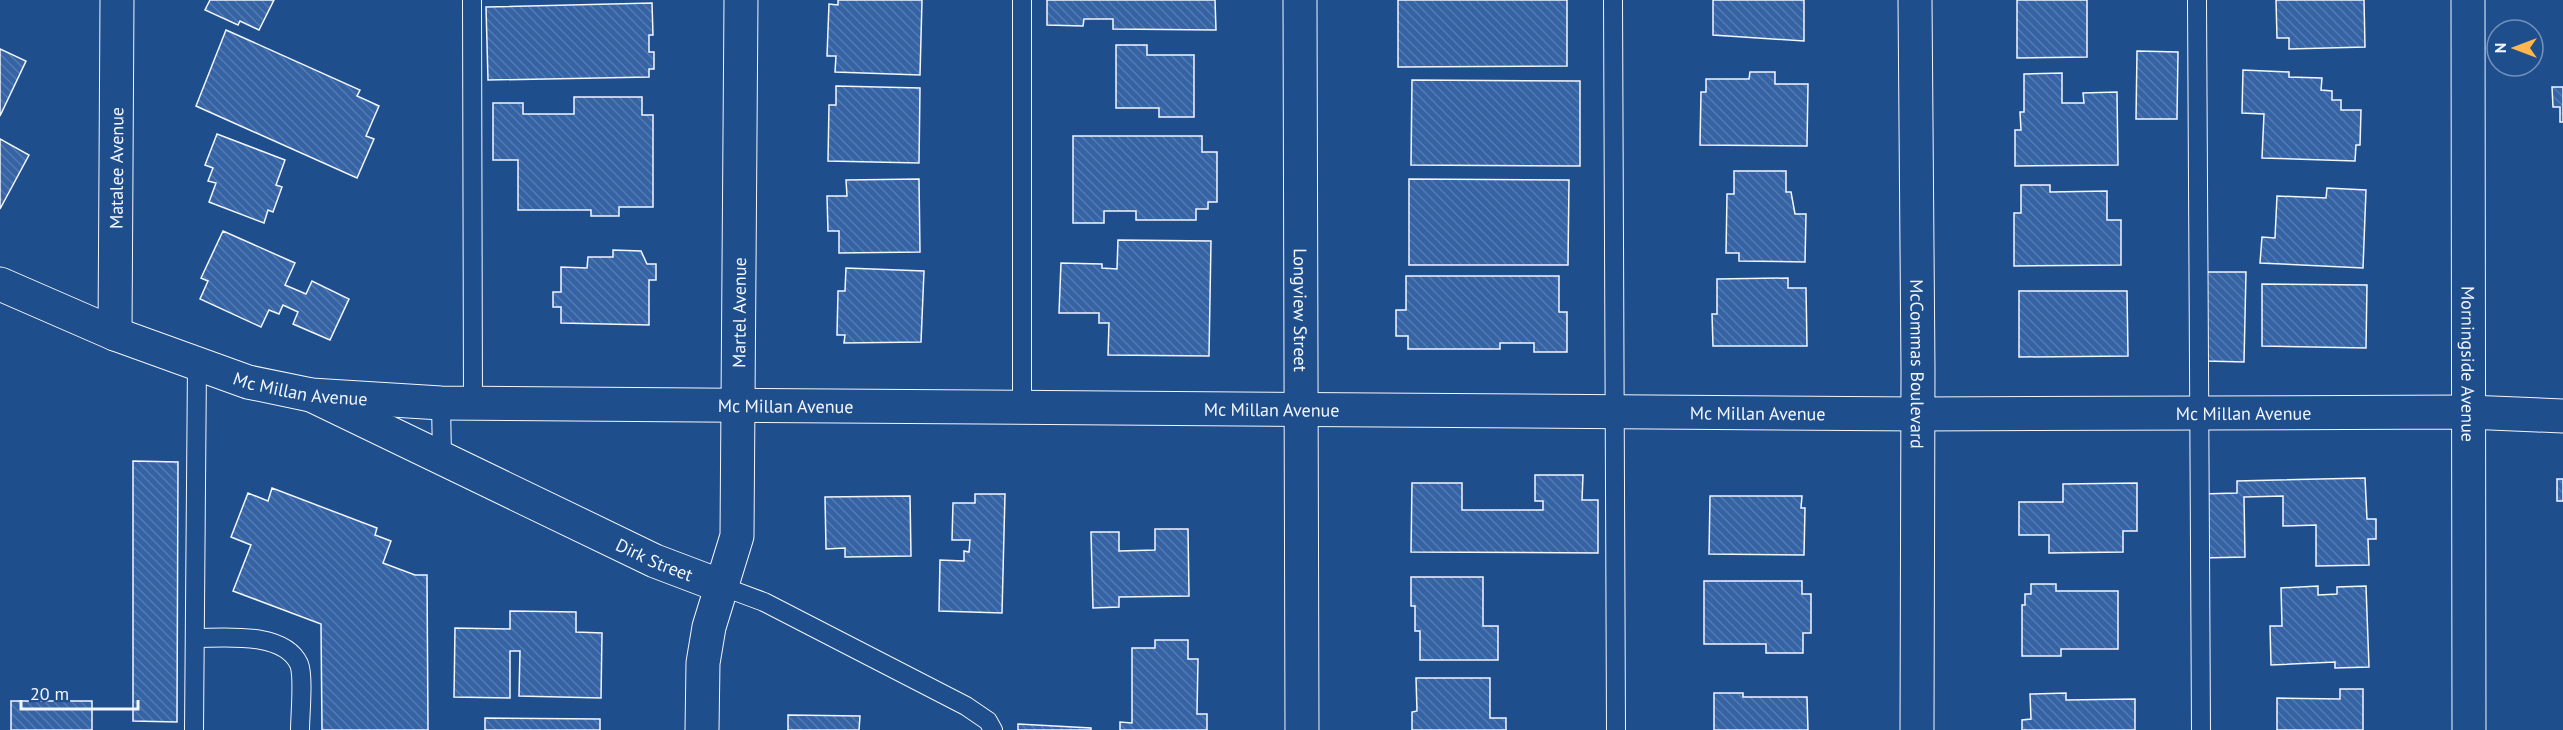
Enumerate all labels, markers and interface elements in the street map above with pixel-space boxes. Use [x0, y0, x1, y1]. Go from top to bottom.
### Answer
north arrow [2485, 18, 2545, 78]
text: N [2490, 43, 2510, 53]
street label: Matalee Avenue [104, 107, 128, 229]
street label: Longview Street [1289, 248, 1313, 372]
street label: Martel Avenue [727, 257, 751, 368]
street label: McCommas Boulevard [1906, 279, 1930, 449]
street label: Morningside Avenue [2457, 286, 2480, 442]
street label: Mc Millan Avenue [230, 366, 368, 410]
street label: Mc Millan Avenue [718, 394, 854, 418]
street label: Mc Millan Avenue [1204, 397, 1340, 421]
street label: Mc Millan Avenue [1690, 401, 1826, 425]
street label: Mc Millan Avenue [2176, 401, 2311, 425]
street label: Dirk Street [612, 532, 696, 586]
scale bar [21, 673, 138, 711]
text: 20 m [30, 682, 69, 705]

